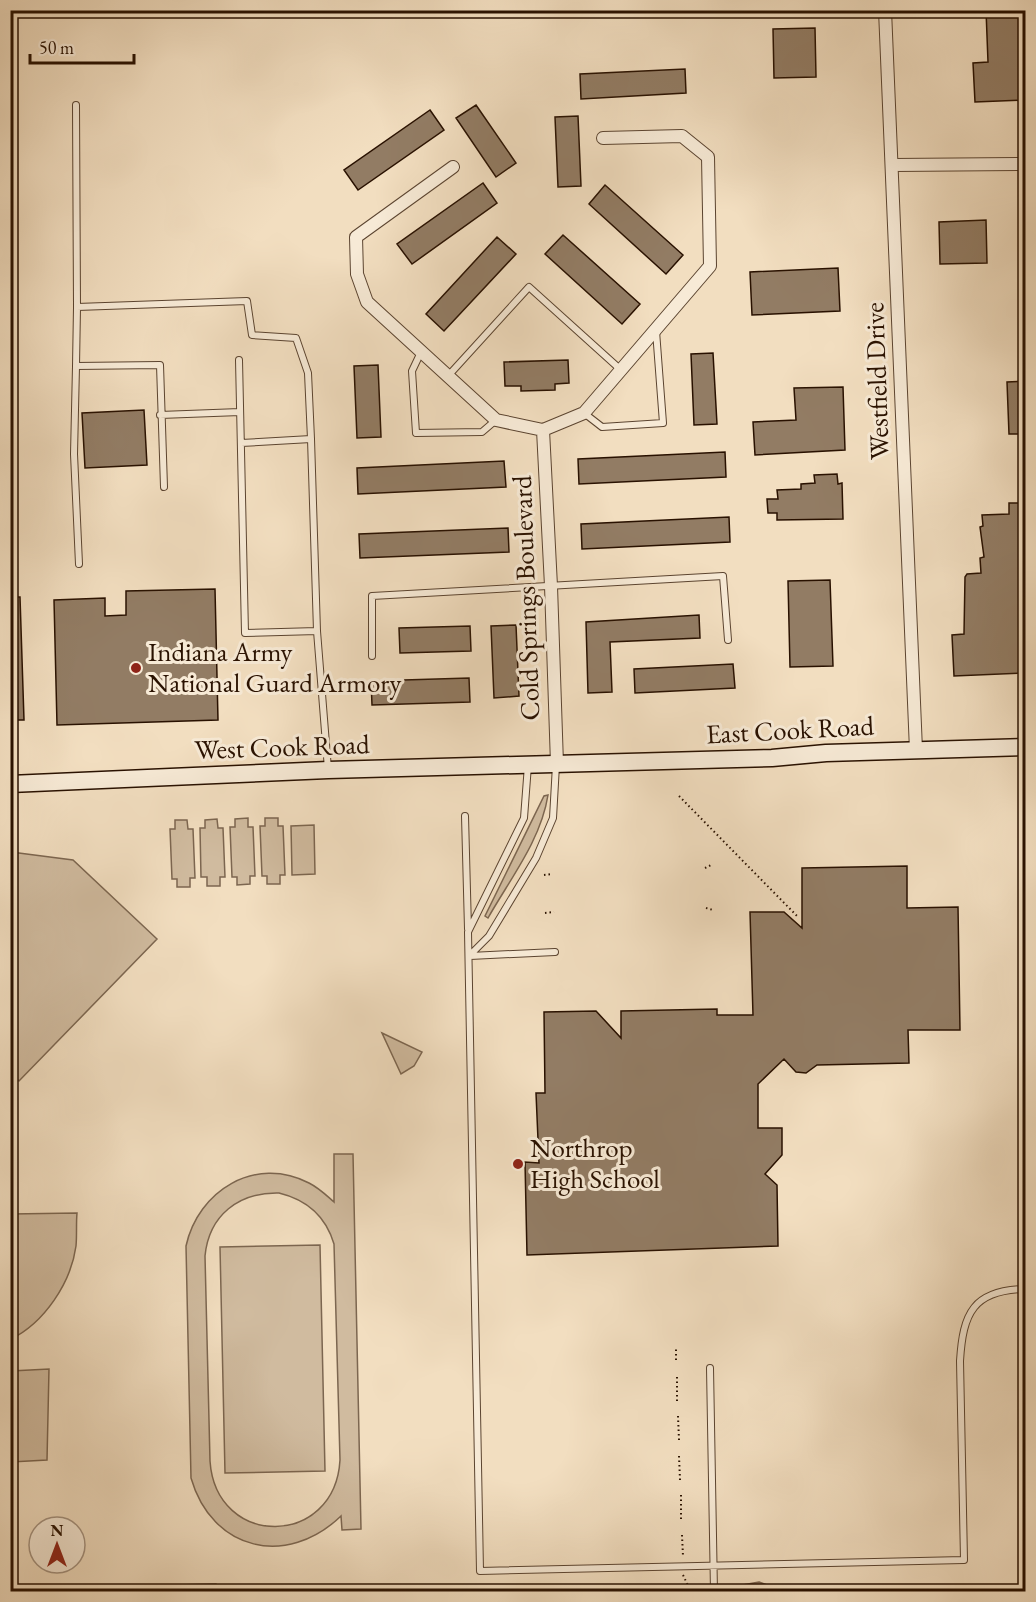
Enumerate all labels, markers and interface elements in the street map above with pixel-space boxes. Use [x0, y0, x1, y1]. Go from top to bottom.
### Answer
scale bar [30, 27, 134, 65]
text: 50 m [39, 36, 74, 59]
street label: Westfield Drive [856, 302, 897, 460]
street label: Cold Springs Boulevard [504, 474, 547, 721]
place label: Indiana Army National Guard Armory [148, 634, 401, 700]
marker: Indiana Army National Guard Armory [129, 661, 143, 675]
street label: East Cook Road [705, 708, 875, 751]
street label: West Cook Road [194, 726, 370, 767]
place label: Northrop High School [530, 1130, 660, 1196]
marker: Northrop High School [511, 1157, 525, 1171]
north arrow [27, 1515, 87, 1575]
text: N [51, 1520, 64, 1541]

